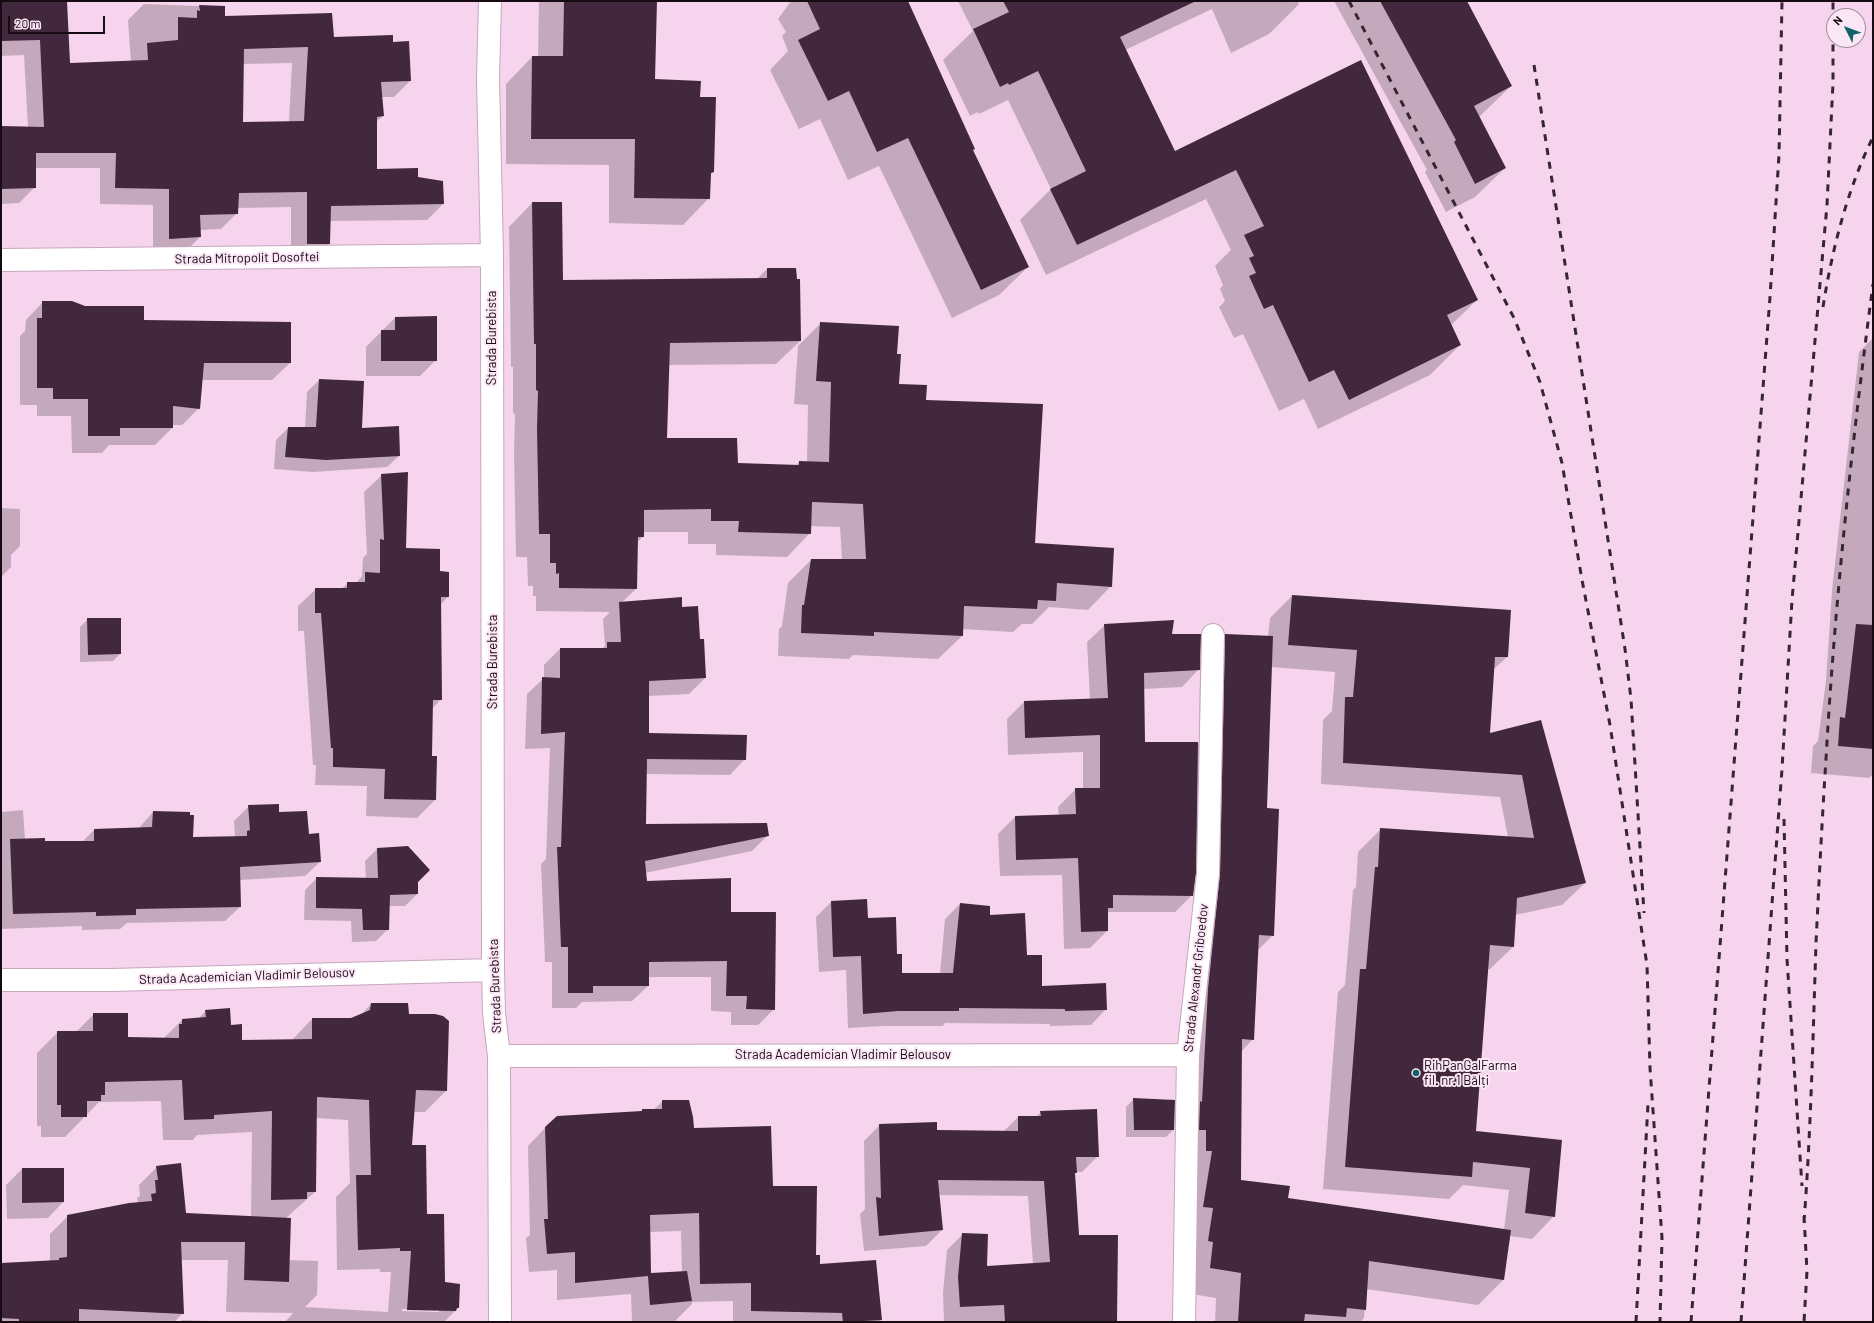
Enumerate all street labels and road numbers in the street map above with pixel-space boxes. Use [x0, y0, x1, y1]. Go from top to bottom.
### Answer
street label: Strada Mitropolit Dosoftei [175, 249, 319, 267]
street label: Strada Burebista [484, 291, 500, 385]
street label: Strada Burebista [485, 615, 501, 709]
street label: Strada Alexandr Griboedov [1180, 903, 1212, 1053]
street label: Strada Burebista [486, 938, 504, 1034]
street label: Strada Academician Vladimir Belousov [139, 964, 355, 988]
street label: Strada Academician Vladimir Belousov [735, 1047, 951, 1063]

